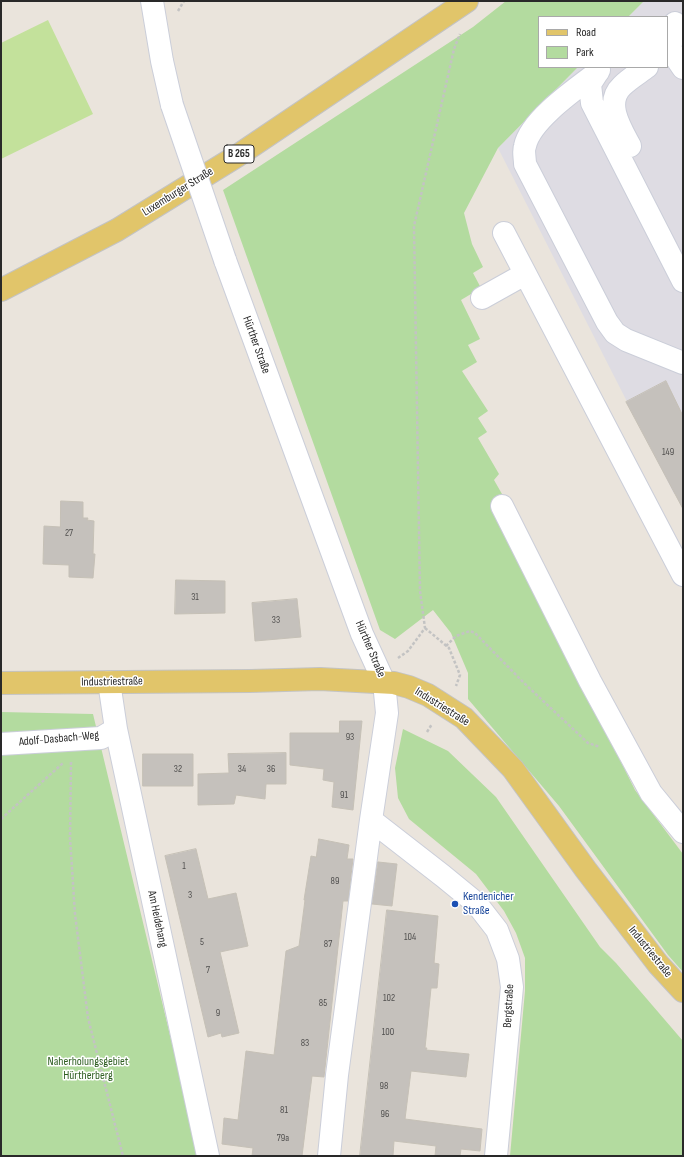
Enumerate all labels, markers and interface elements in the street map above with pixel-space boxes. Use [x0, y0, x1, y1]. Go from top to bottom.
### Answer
legend [538, 16, 668, 68]
text: Road [576, 25, 596, 40]
text: Park [576, 45, 594, 60]
road number: B 265 [224, 145, 254, 163]
street label: Luxemburger Straße [140, 164, 216, 220]
street label: Hürther Straße [239, 314, 273, 376]
house number: 149 [662, 446, 674, 458]
house number: 27 [65, 527, 73, 539]
house number: 31 [191, 591, 199, 603]
house number: 33 [272, 614, 280, 626]
street label: Hürther Straße [352, 618, 388, 680]
street label: Industriestraße [81, 674, 143, 690]
street label: Industriestraße [412, 685, 472, 729]
street label: Adolf-Dasbach-Weg [18, 728, 100, 750]
house number: 93 [346, 731, 354, 743]
house number: 32 [174, 763, 182, 775]
house number: 34 [238, 763, 246, 775]
house number: 36 [267, 763, 275, 775]
house number: 91 [340, 789, 348, 801]
house number: 1 [182, 860, 186, 872]
house number: 89 [331, 875, 339, 887]
street label: Am Heidehang [144, 889, 170, 949]
house number: 3 [188, 889, 192, 901]
place label: Kendenicher Straße [463, 890, 514, 918]
marker: Kendenicher Straße [450, 899, 460, 909]
street label: Industriestraße [625, 923, 675, 981]
house number: 104 [404, 931, 416, 943]
house number: 5 [200, 936, 204, 948]
house number: 87 [324, 938, 332, 950]
house number: 7 [206, 964, 210, 976]
street label: Bergstraße [501, 984, 517, 1028]
house number: 102 [383, 992, 395, 1004]
house number: 85 [319, 997, 327, 1009]
house number: 9 [216, 1007, 220, 1019]
house number: 100 [382, 1026, 394, 1038]
house number: 83 [301, 1037, 309, 1049]
park label: Naherholungsgebiet Hürtherberg [48, 1055, 128, 1083]
house number: 98 [380, 1080, 388, 1092]
house number: 81 [280, 1104, 288, 1116]
house number: 96 [381, 1108, 389, 1120]
house number: 79a [277, 1132, 289, 1144]

